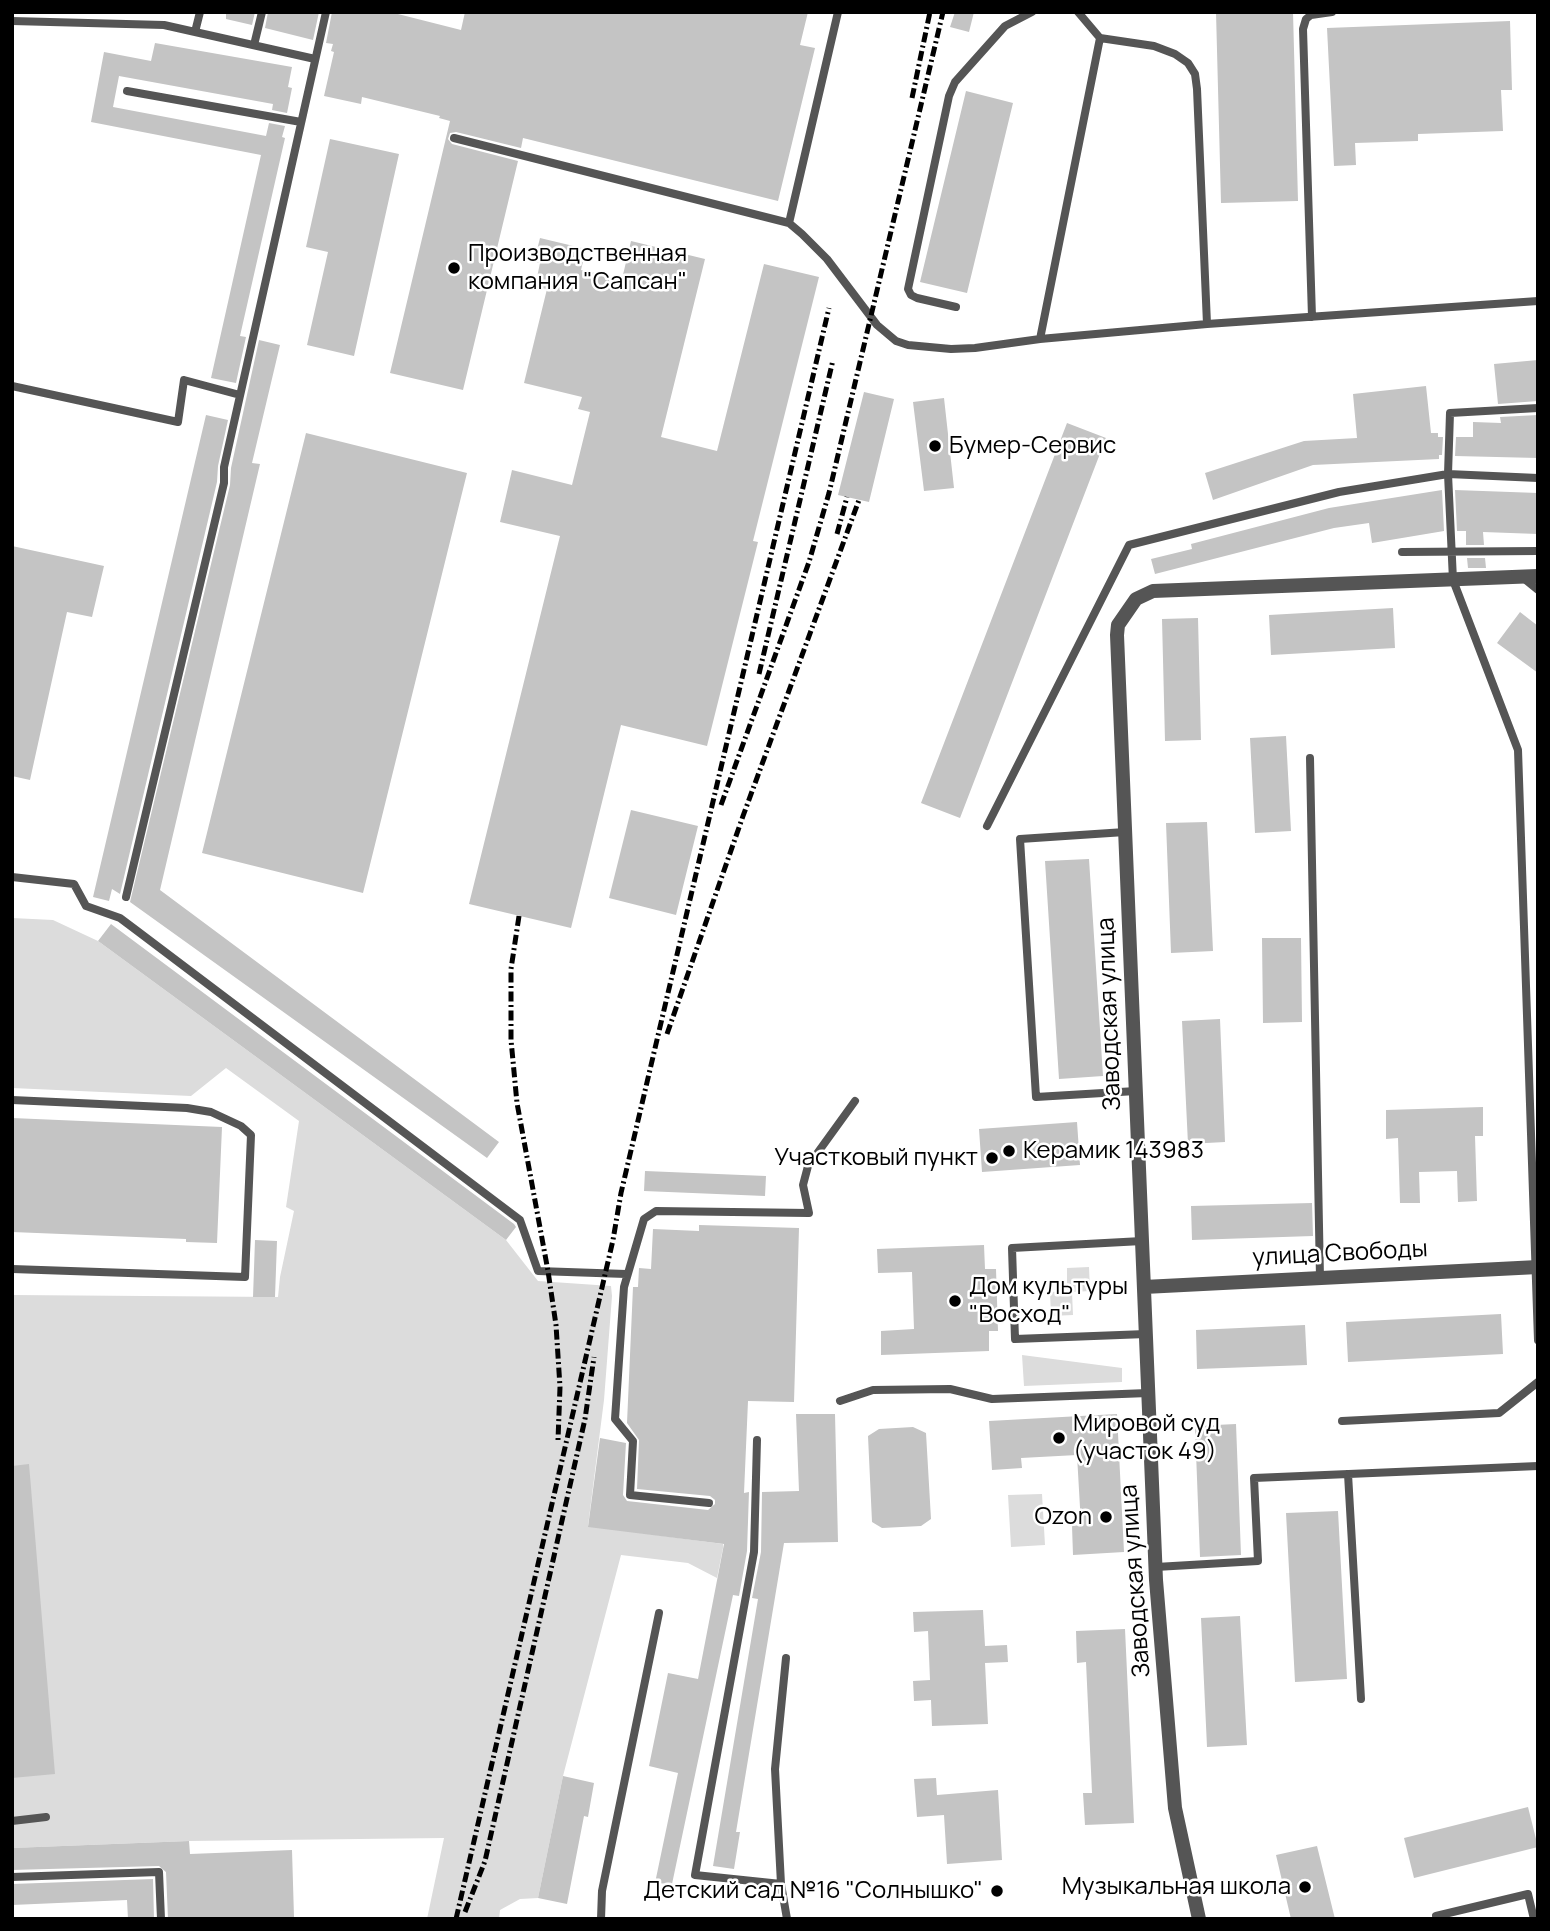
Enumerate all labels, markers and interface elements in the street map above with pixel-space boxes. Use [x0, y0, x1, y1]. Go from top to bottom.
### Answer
place label: Производственная компания "Сапсан" [468, 240, 687, 296]
marker: Производственная компания "Сапсан" [446, 260, 462, 276]
place label: Бумер-Сервис [949, 432, 1116, 460]
marker: Бумер-Сервис [927, 438, 943, 454]
street label: Заводская улица [1092, 917, 1128, 1111]
place label: Керамик 143983 [1023, 1137, 1204, 1165]
marker: Керамик 143983 [1001, 1143, 1017, 1159]
place label: Участковый пункт [774, 1144, 978, 1172]
marker: Участковый пункт [984, 1150, 1000, 1166]
street label: улица Свободы [1252, 1235, 1428, 1273]
place label: Дом культуры "Восход" [969, 1273, 1128, 1329]
marker: Дом культуры "Восход" [947, 1293, 963, 1309]
place label: Мировой суд (участок 49) [1073, 1410, 1220, 1466]
marker: Мировой суд (участок 49) [1051, 1430, 1067, 1446]
street label: Заводская улица [1115, 1484, 1157, 1678]
place label: Ozon [1034, 1503, 1092, 1531]
marker: Ozon [1098, 1509, 1114, 1525]
place label: Музыкальная школа [1062, 1873, 1291, 1901]
place label: Детский сад №16 "Солнышко" [643, 1877, 983, 1905]
marker: Музыкальная школа [1297, 1879, 1313, 1895]
marker: Детский сад №16 "Солнышко" [989, 1883, 1005, 1899]

